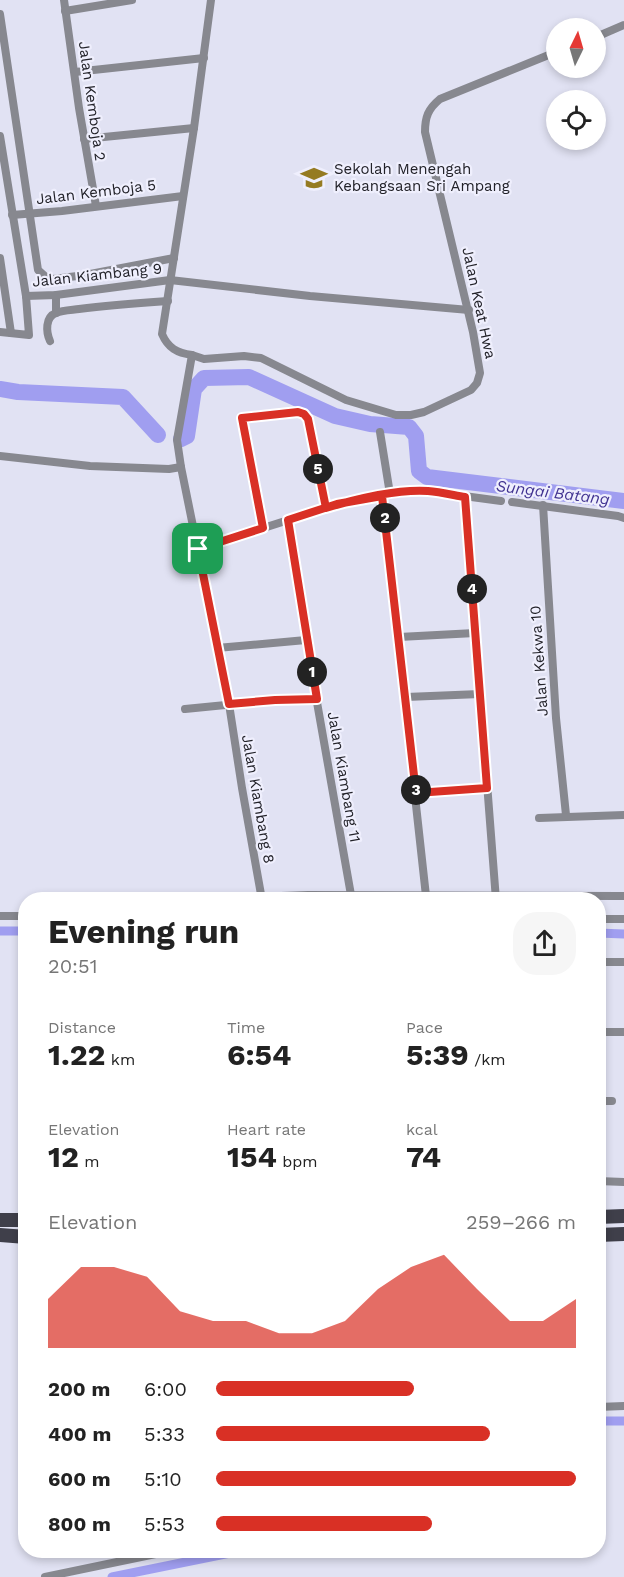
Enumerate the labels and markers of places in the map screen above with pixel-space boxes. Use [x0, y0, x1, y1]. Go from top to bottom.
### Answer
place label: Sekolah Menengah Kebangsaan Sri Ampang [334, 160, 510, 195]
school or university icon: Sekolah Menengah Kebangsaan Sri Ampang [299, 163, 329, 193]
pin: 5 [303, 454, 333, 484]
pin: 2 [370, 503, 400, 533]
pin [172, 523, 223, 574]
pin: 4 [457, 574, 487, 604]
pin: 1 [297, 657, 327, 687]
pin: 3 [401, 775, 431, 805]

